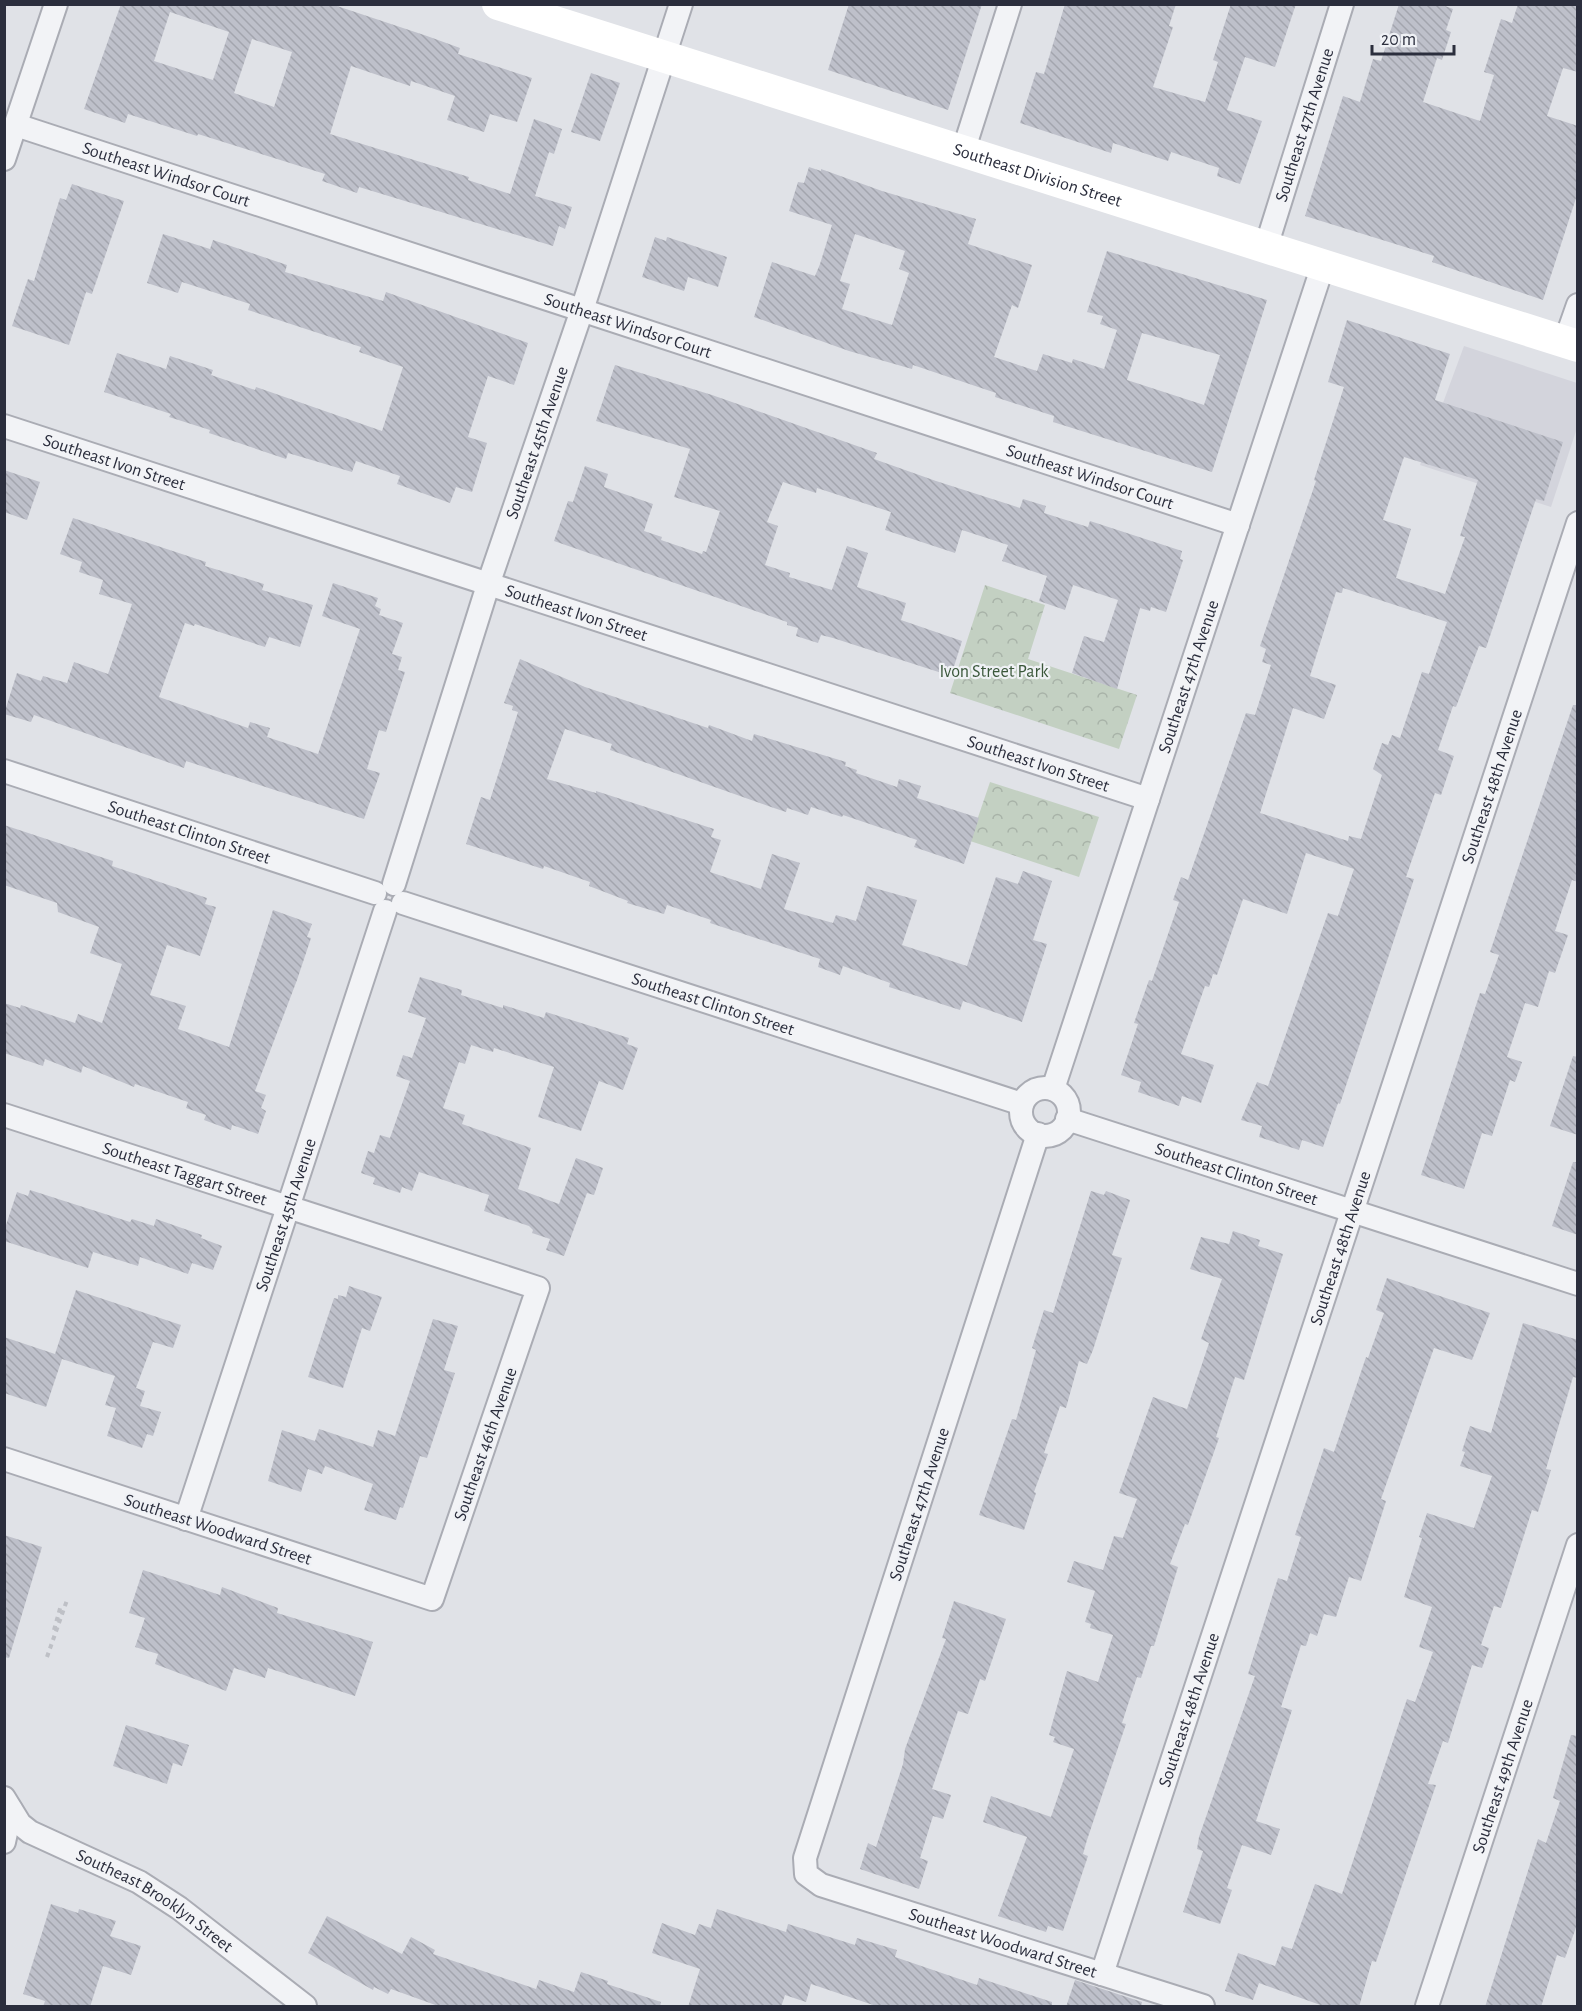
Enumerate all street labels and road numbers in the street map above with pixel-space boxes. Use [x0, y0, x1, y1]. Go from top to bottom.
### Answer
street label: Southeast 47th Avenue [1273, 46, 1338, 204]
street label: Southeast Windsor Court [80, 139, 252, 211]
street label: Southeast Division Street [951, 141, 1124, 211]
street label: Southeast Windsor Court [542, 291, 714, 362]
street label: Southeast 45th Avenue [503, 364, 572, 522]
street label: Southeast Ivon Street [41, 431, 188, 495]
street label: Southeast Windsor Court [1004, 442, 1176, 513]
street label: Southeast Ivon Street [503, 582, 650, 645]
street label: Southeast 47th Avenue [1156, 598, 1223, 756]
street label: Southeast 48th Avenue [1459, 707, 1526, 866]
street label: Southeast Ivon Street [965, 733, 1112, 796]
street label: Southeast Clinton Street [106, 798, 273, 868]
street label: Southeast Clinton Street [629, 970, 796, 1039]
street label: Southeast 45th Avenue [253, 1136, 320, 1294]
street label: Southeast Taggart Street [100, 1139, 269, 1210]
street label: Southeast Clinton Street [1153, 1140, 1320, 1209]
street label: Southeast 48th Avenue [1307, 1169, 1375, 1328]
street label: Southeast 46th Avenue [451, 1365, 521, 1523]
street label: Southeast 47th Avenue [887, 1425, 953, 1583]
street label: Southeast Woodward Street [122, 1491, 314, 1569]
street label: Southeast 48th Avenue [1156, 1631, 1223, 1790]
street label: Southeast 49th Avenue [1470, 1697, 1537, 1856]
street label: Southeast Brooklyn Street [73, 1846, 236, 1956]
street label: Southeast Woodward Street [906, 1905, 1099, 1982]

